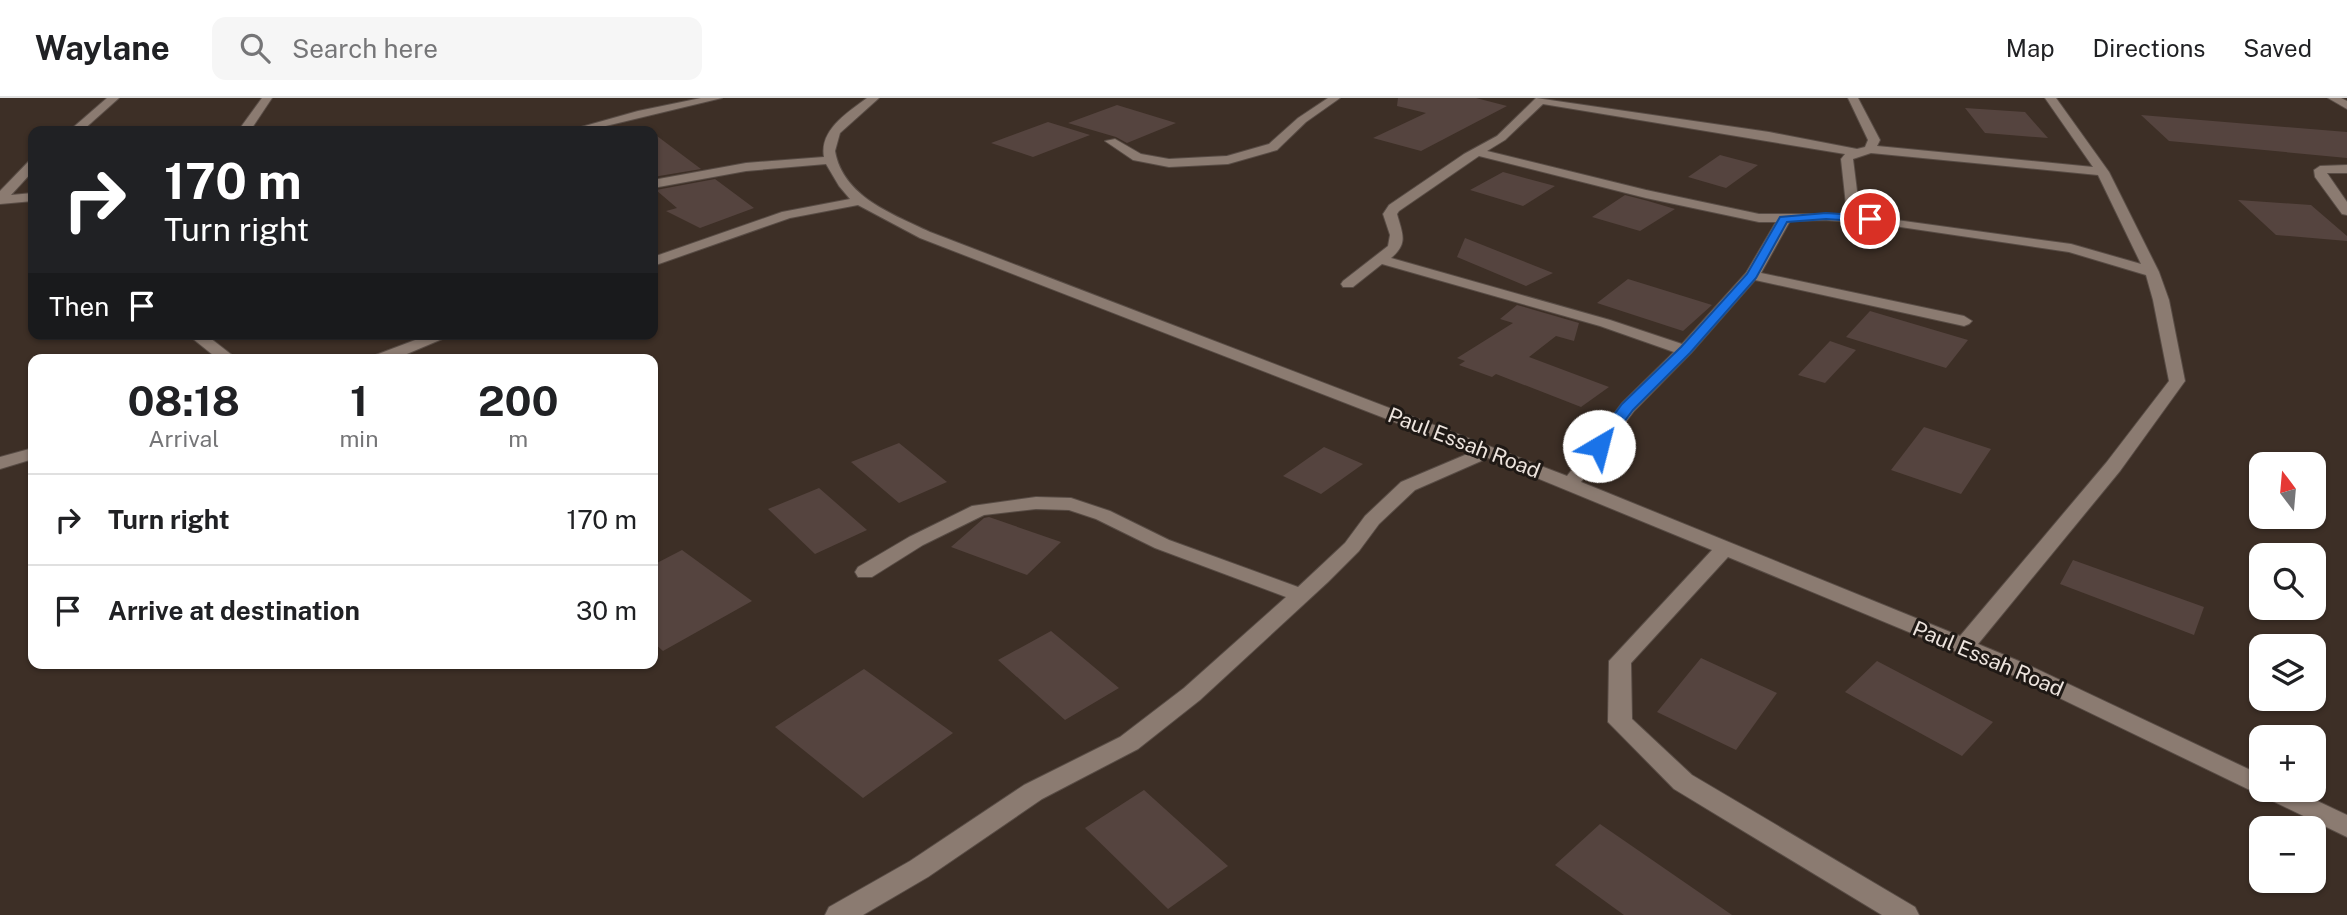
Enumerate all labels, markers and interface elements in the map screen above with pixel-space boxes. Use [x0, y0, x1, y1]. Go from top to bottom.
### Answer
search box [212, 17, 702, 80]
text: Waylane [35, 29, 170, 67]
icon: search [236, 29, 274, 67]
text: Search here [292, 33, 438, 64]
text: Map [2006, 34, 2055, 62]
text: Directions [2093, 34, 2205, 62]
text: Saved [2243, 34, 2312, 62]
text: 170 m [164, 152, 302, 210]
icon: right [49, 154, 140, 245]
pin [1840, 189, 1900, 249]
icon: arrive [1851, 200, 1889, 238]
text: Turn right [164, 211, 309, 248]
icon: arrive [123, 287, 161, 325]
text: Then [49, 291, 109, 322]
text: 08:18 [127, 376, 240, 425]
text: 1 [350, 376, 368, 425]
text: 200 [478, 376, 559, 425]
street label: Paul Essah Road [1384, 402, 1544, 483]
position arrow [1562, 409, 1636, 483]
text: Arrival [148, 425, 219, 452]
text: min [339, 425, 378, 452]
text: m [508, 425, 528, 452]
north arrow [2249, 452, 2326, 528]
map controls [2249, 452, 2326, 893]
icon: right [49, 501, 87, 539]
text: Turn right [108, 504, 230, 535]
text: 170 m [567, 504, 637, 535]
button: search [2249, 543, 2326, 620]
icon: arrive [49, 592, 87, 630]
text: Arrive at destination [108, 595, 360, 626]
text: 30 m [576, 595, 637, 626]
street label: Paul Essah Road [1909, 616, 2067, 702]
button: layers [2249, 634, 2326, 711]
button: + [2249, 725, 2326, 802]
button: − [2249, 816, 2326, 893]

